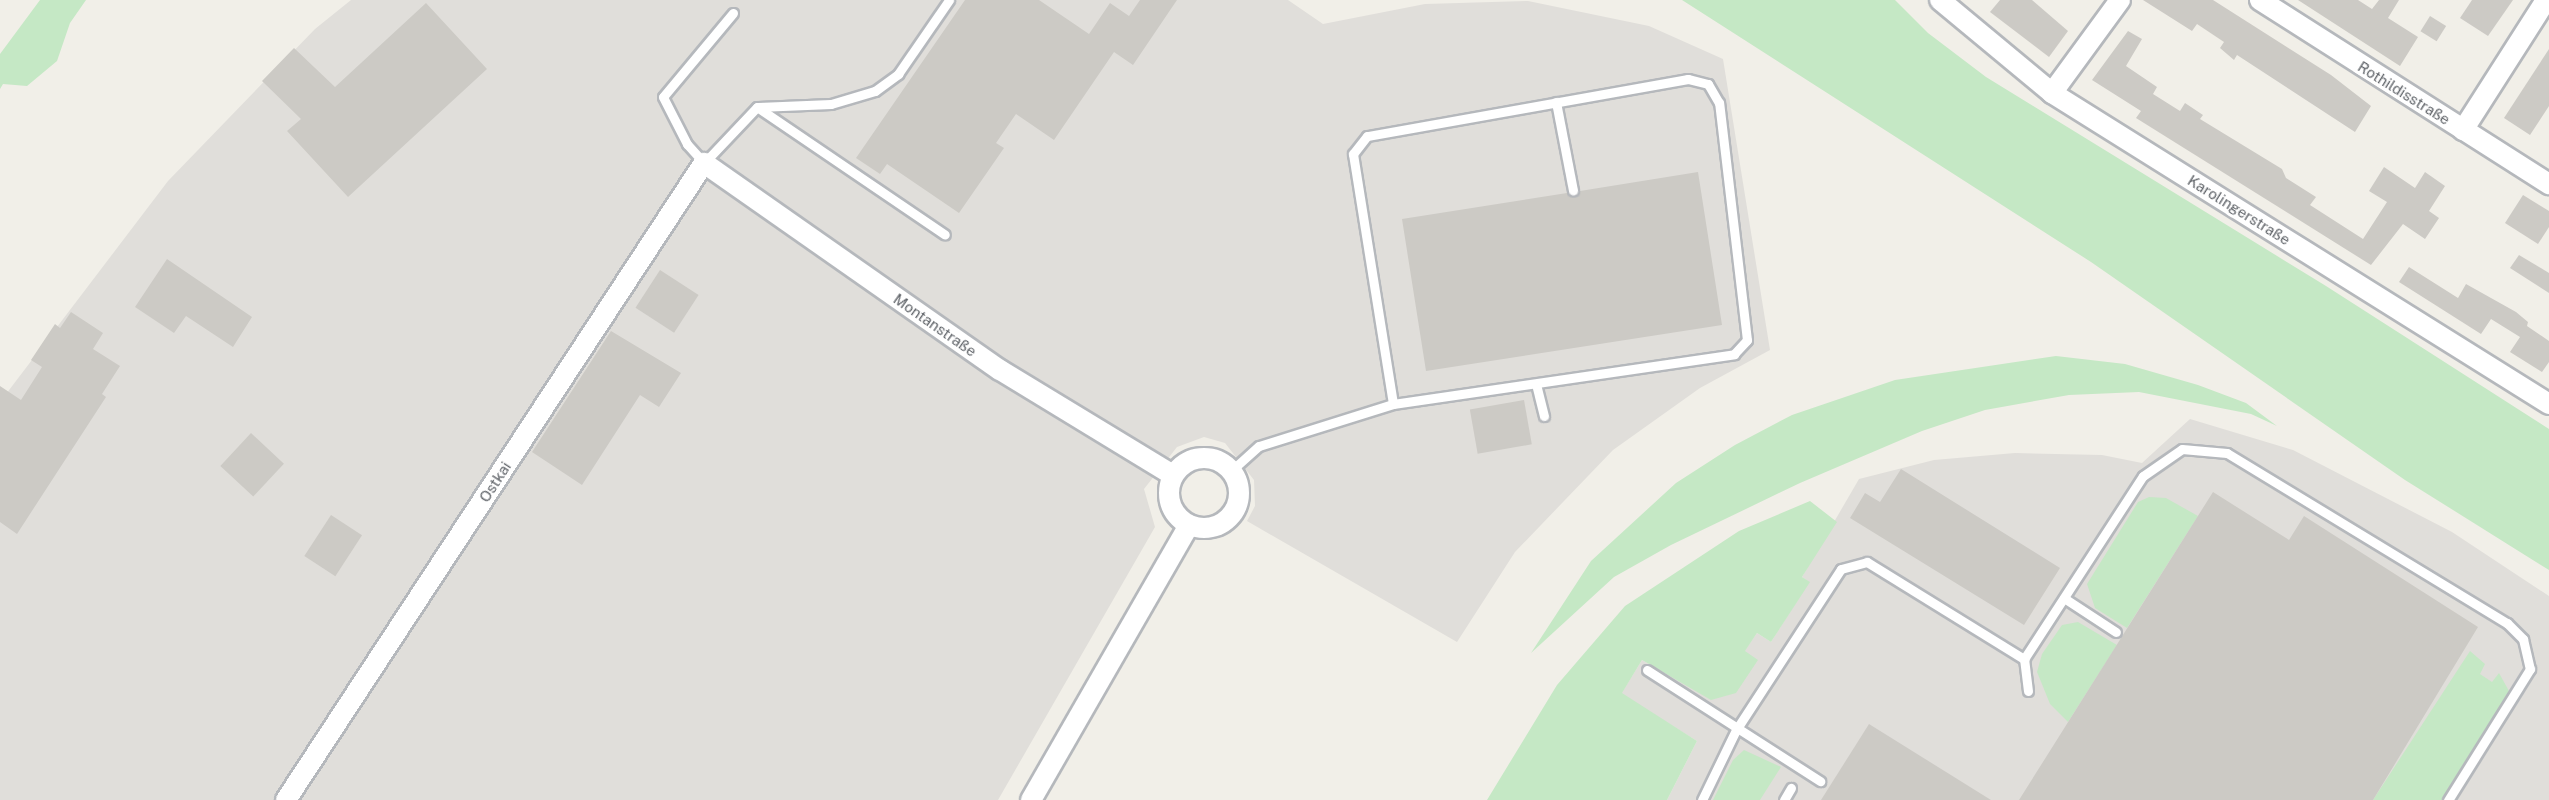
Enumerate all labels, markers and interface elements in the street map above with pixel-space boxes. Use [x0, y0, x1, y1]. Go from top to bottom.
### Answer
street label: Rothildisstraße [2355, 57, 2453, 129]
street label: Karolingerstraße [2184, 171, 2294, 249]
street label: Montanstraße [890, 290, 980, 360]
street label: Ostkai [475, 458, 515, 506]

